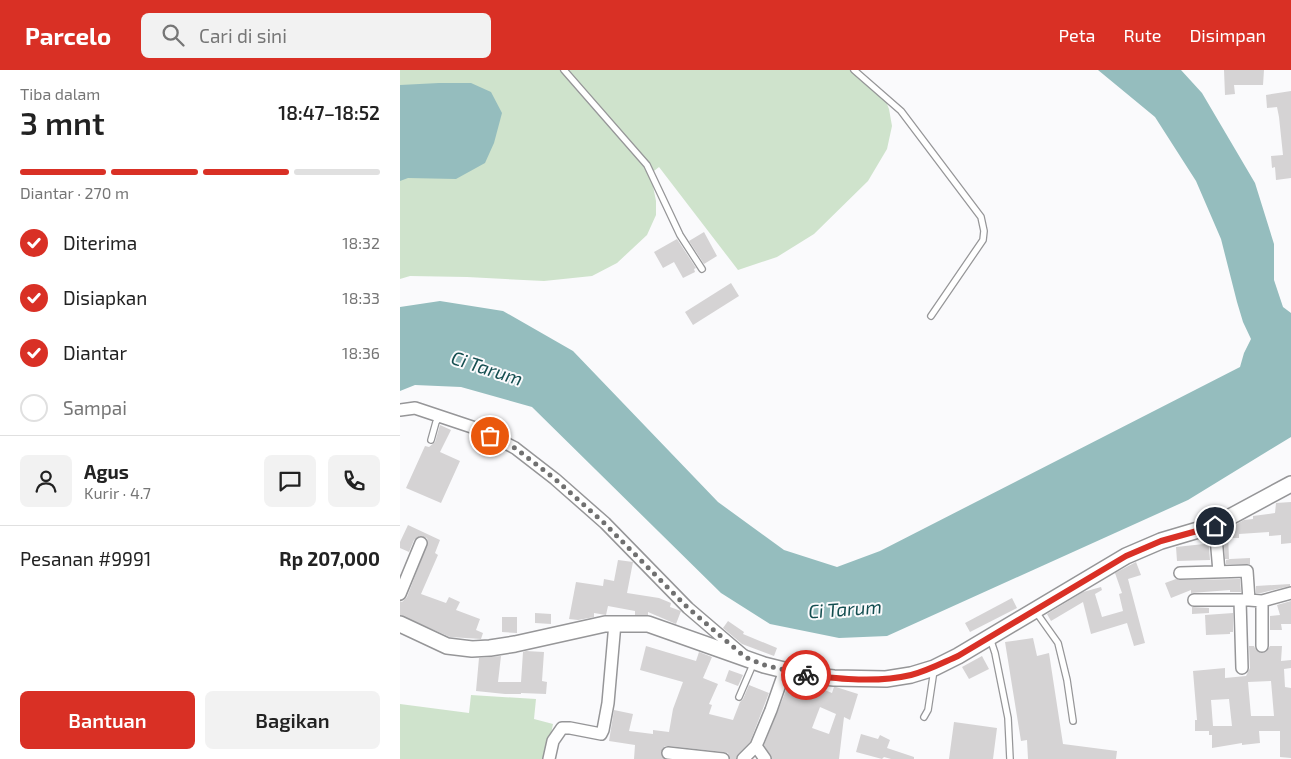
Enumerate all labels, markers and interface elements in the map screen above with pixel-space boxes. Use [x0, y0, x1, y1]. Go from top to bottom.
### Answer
search box [141, 13, 491, 58]
text: Parcelo [25, 21, 111, 50]
icon: search [159, 21, 187, 49]
text: Cari di sini [199, 24, 287, 47]
text: Peta [1059, 24, 1096, 46]
text: Rute [1124, 24, 1161, 46]
text: Disimpan [1189, 24, 1266, 46]
text: Tiba dalam [20, 84, 100, 103]
text: 18:47–18:52 [278, 101, 380, 124]
text: 3 mnt [20, 103, 105, 141]
text: Diantar · 270 m [20, 183, 129, 202]
icon: check [20, 229, 48, 257]
text: Diterima [63, 231, 137, 254]
text: 18:32 [342, 233, 380, 252]
icon: check [20, 284, 48, 312]
text: Disiapkan [63, 286, 147, 309]
text: 18:33 [342, 288, 380, 307]
icon: check [20, 339, 48, 367]
text: Diantar [63, 341, 127, 364]
text: 18:36 [342, 343, 380, 362]
water label: Ci Tarum [448, 345, 526, 390]
text: Sampai [63, 396, 127, 419]
pin [469, 415, 511, 457]
icon: bag [476, 422, 504, 450]
button: person [20, 455, 72, 507]
button: chat [264, 455, 316, 507]
button: phone [328, 455, 380, 507]
text: Agus [84, 460, 129, 483]
text: Kurir · 4.7 [84, 483, 151, 502]
pin [1194, 505, 1236, 547]
icon: home [1201, 512, 1229, 540]
text: Pesanan #9991 [20, 547, 151, 570]
text: Rp 207,000 [279, 547, 380, 570]
water label: Ci Tarum [807, 594, 883, 623]
courier [781, 650, 831, 700]
icon: bike [792, 661, 820, 689]
button: Bantuan [20, 691, 195, 749]
button: Bagikan [205, 691, 380, 749]

